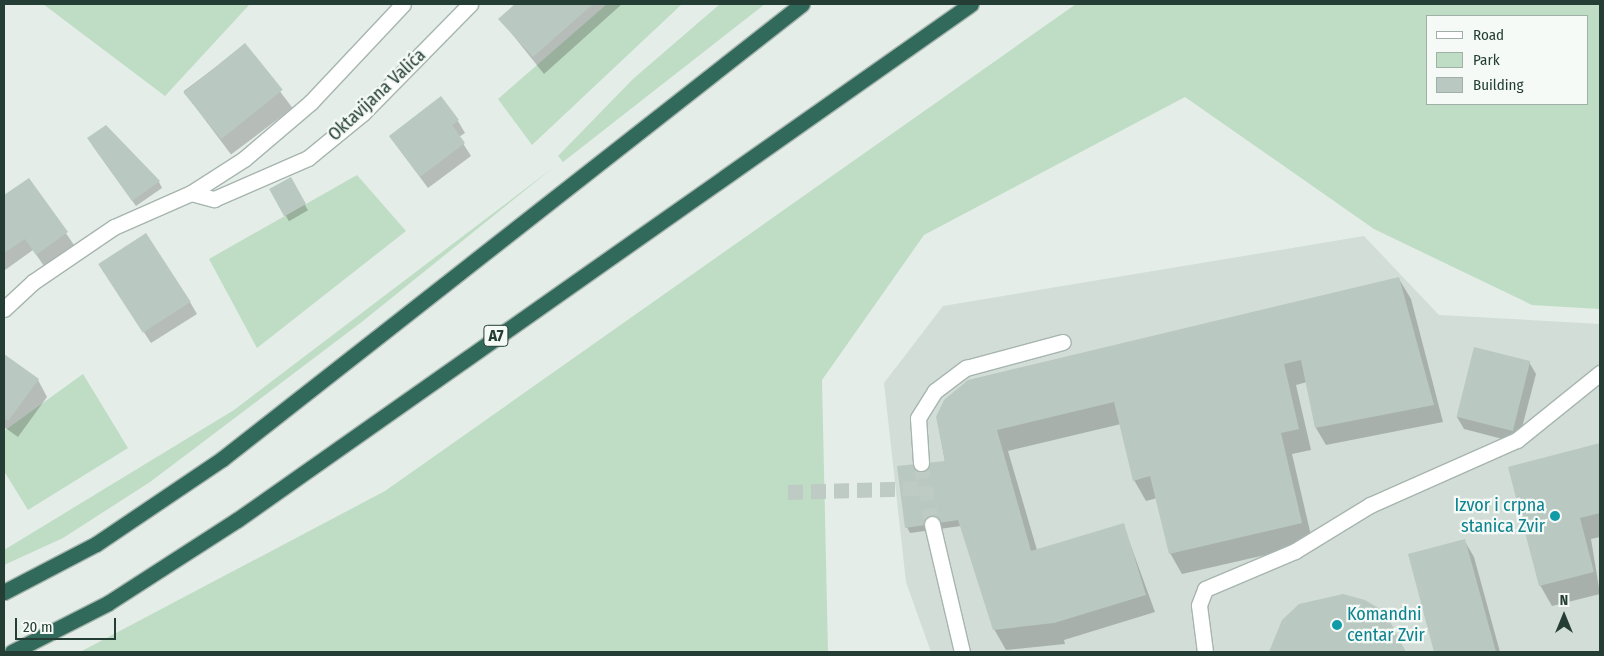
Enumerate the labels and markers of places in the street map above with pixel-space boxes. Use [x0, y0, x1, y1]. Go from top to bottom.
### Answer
place label: Izvor i crpna stanica Zvir [1455, 495, 1545, 538]
marker: Izvor i crpna stanica Zvir [1549, 510, 1561, 522]
place label: Komandni centar Zvir [1347, 604, 1425, 646]
marker: Komandni centar Zvir [1331, 619, 1343, 631]

